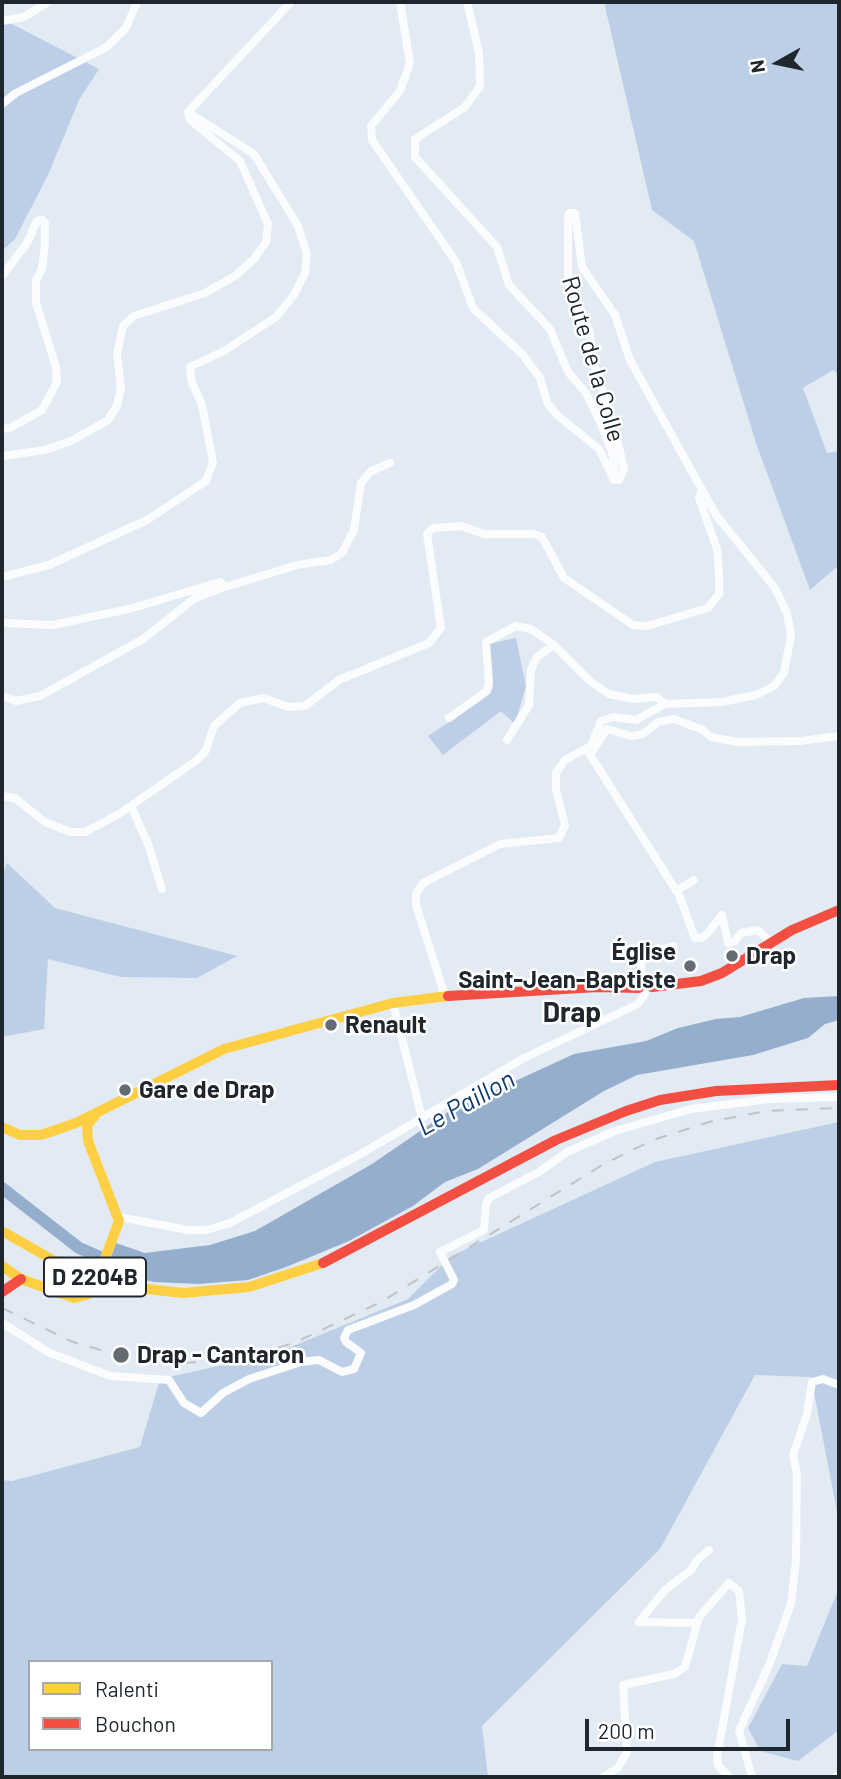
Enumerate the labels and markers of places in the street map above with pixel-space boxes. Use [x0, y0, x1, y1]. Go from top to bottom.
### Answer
place label: Église Saint-Jean-Baptiste [458, 938, 676, 994]
place label: Drap [746, 942, 796, 970]
marker: Drap [724, 948, 740, 964]
marker: Église Saint-Jean-Baptiste [682, 958, 698, 974]
place label: Renault [345, 1011, 427, 1039]
marker: Renault [323, 1017, 339, 1033]
place label: Gare de Drap [139, 1076, 275, 1104]
marker: Gare de Drap [117, 1082, 133, 1098]
place label: Drap - Cantaron [137, 1341, 304, 1369]
marker: Drap - Cantaron [111, 1345, 131, 1365]

